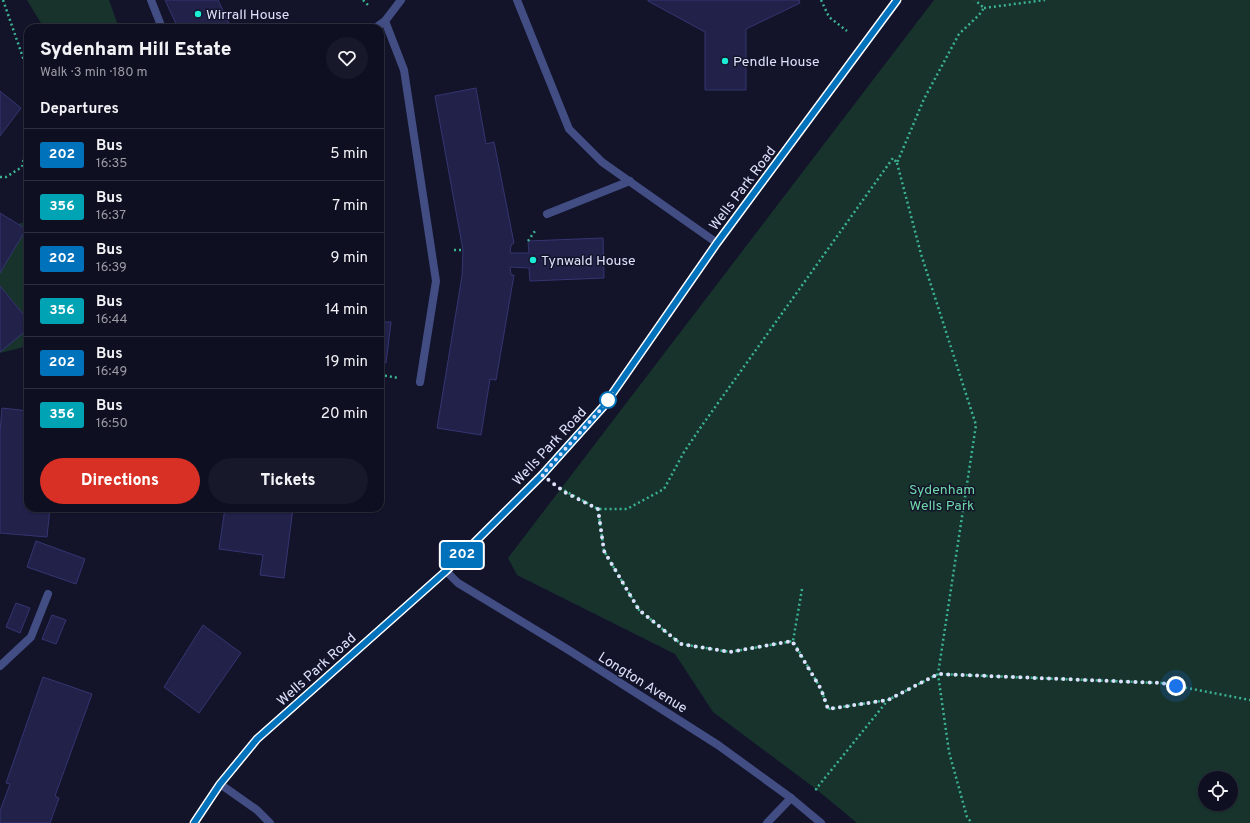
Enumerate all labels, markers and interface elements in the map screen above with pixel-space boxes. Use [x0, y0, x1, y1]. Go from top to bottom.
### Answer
place label: Wirrall House [206, 7, 289, 24]
marker: Wirrall House [193, 9, 203, 19]
button: heart [326, 37, 368, 79]
text: Sydenham Hill Estate [40, 38, 231, 62]
place label: Pendle House [733, 54, 819, 71]
marker: Pendle House [720, 56, 730, 66]
text: Walk · 3 min · 180 m [40, 65, 148, 81]
text: Departures [40, 100, 119, 119]
text: Bus [96, 137, 123, 156]
street label: Wells Park Road [706, 144, 780, 234]
text: 5 min [330, 145, 368, 164]
text: 202 [49, 146, 75, 163]
text: 16:35 [96, 156, 127, 172]
text: Bus [96, 189, 123, 208]
text: 7 min [332, 197, 368, 216]
text: 356 [49, 198, 75, 215]
text: 16:37 [96, 208, 126, 224]
text: Bus [96, 241, 123, 260]
text: 9 min [331, 249, 368, 268]
text: 202 [49, 250, 75, 267]
place label: Tynwald House [541, 253, 635, 270]
marker: Tynwald House [528, 255, 538, 265]
text: 16:39 [96, 260, 127, 276]
text: Bus [96, 293, 123, 312]
text: 14 min [325, 301, 368, 320]
text: 356 [49, 302, 75, 319]
text: 16:44 [96, 312, 128, 328]
text: Bus [96, 345, 123, 364]
text: 19 min [325, 353, 368, 372]
text: 202 [49, 354, 75, 371]
text: 16:49 [96, 364, 127, 380]
unlabelled marker [599, 391, 617, 409]
text: Bus [96, 397, 123, 416]
street label: Wells Park Road [510, 404, 591, 490]
text: 20 min [321, 405, 368, 424]
text: 356 [49, 406, 75, 423]
text: 16:50 [96, 416, 128, 432]
button: Directions [40, 458, 200, 504]
button: Tickets [208, 458, 368, 504]
park label: Sydenham Wells Park [909, 482, 975, 515]
line badge: 202 [439, 542, 485, 568]
text: 202 [449, 546, 475, 563]
street label: Wells Park Road [274, 630, 360, 710]
street label: Longton Avenue [595, 649, 690, 717]
your location [1166, 676, 1186, 696]
map controls [1198, 771, 1238, 811]
button: locate [1198, 771, 1238, 811]

